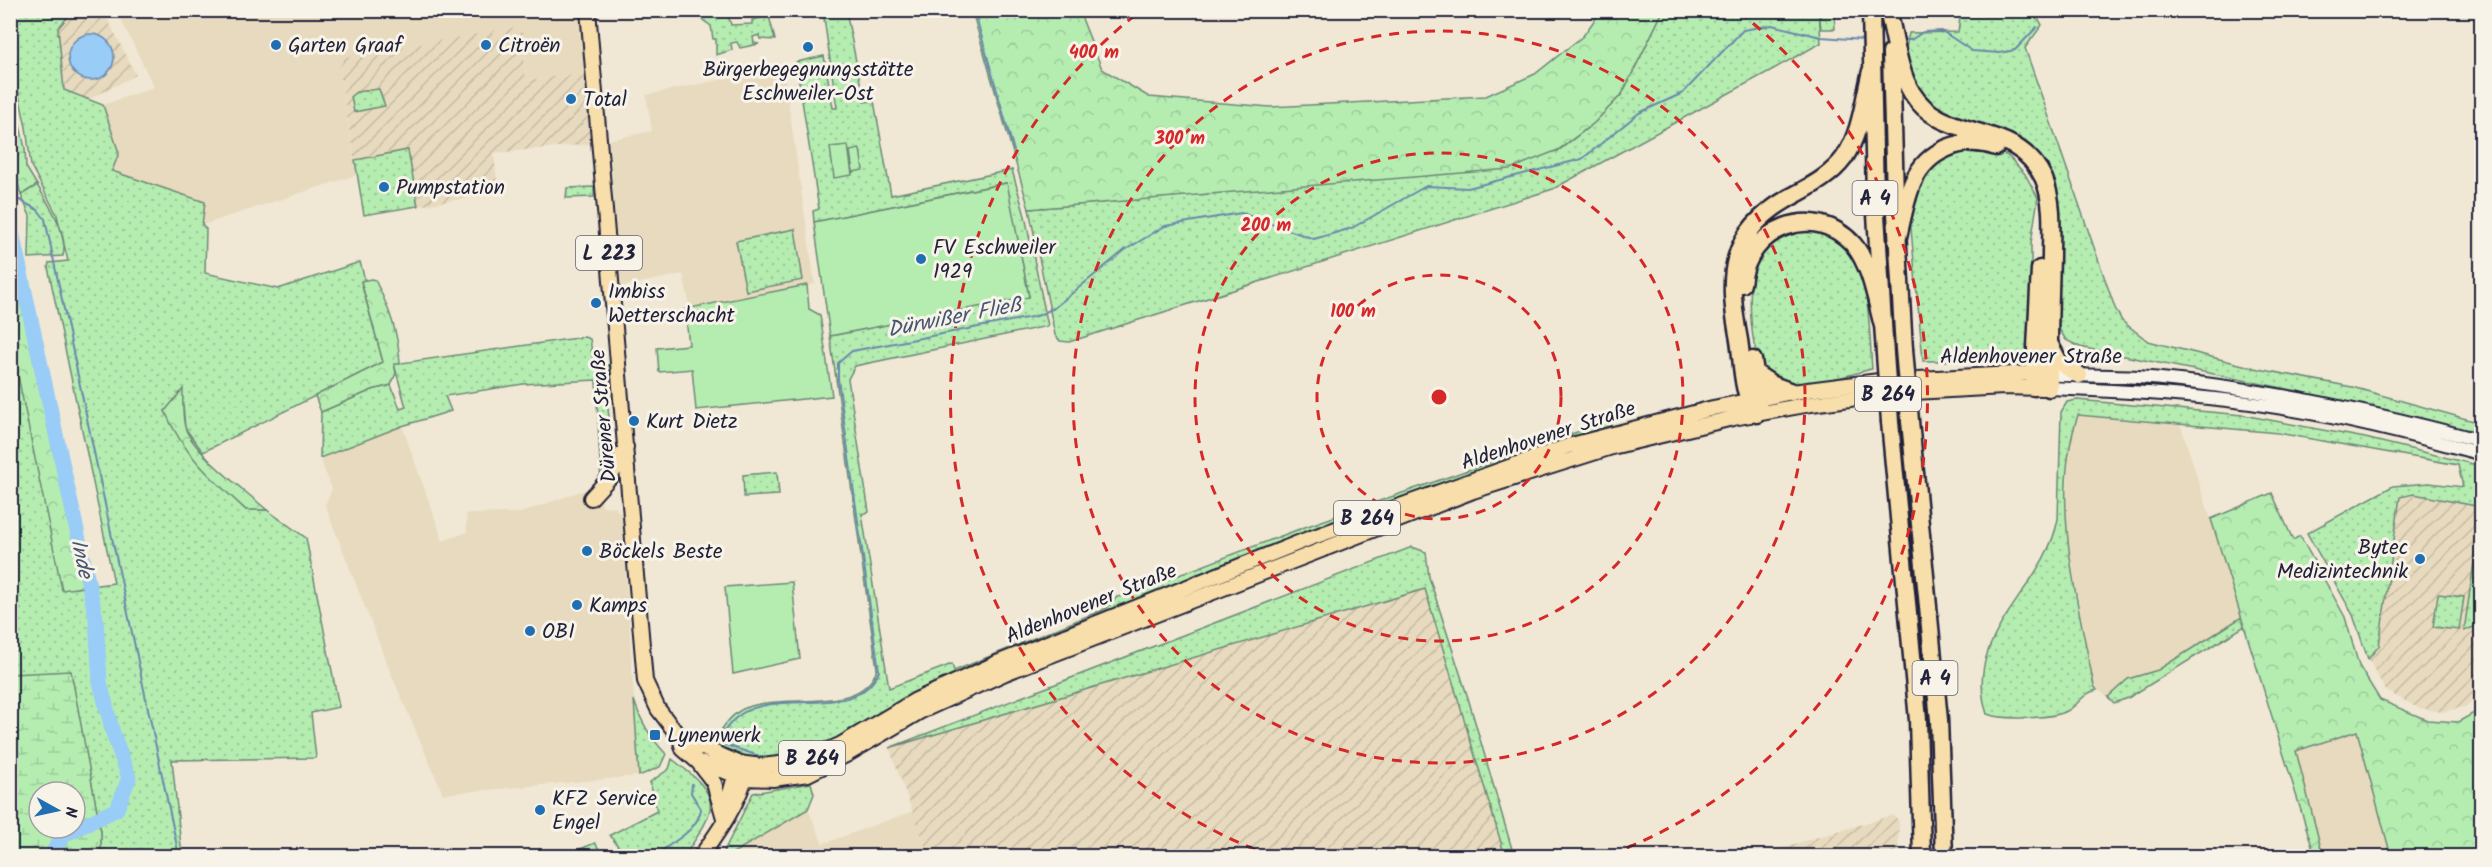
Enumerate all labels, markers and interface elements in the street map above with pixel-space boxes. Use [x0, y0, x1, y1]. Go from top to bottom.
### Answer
place label: Garten Graaf [288, 30, 404, 63]
place label: Citroën [498, 30, 561, 63]
marker: Garten Graaf [269, 38, 283, 52]
marker: Citroën [479, 38, 493, 52]
text: 400 m [1069, 39, 1119, 68]
marker: Bürgerbegegnungsstätte Eschweiler-Ost [801, 40, 815, 54]
place label: Bürgerbegegnungsstätte Eschweiler-Ost [703, 54, 914, 111]
place label: Total [583, 84, 627, 117]
marker: Total [564, 92, 578, 106]
text: 300 m [1154, 125, 1205, 154]
place label: Pumpstation [396, 172, 505, 205]
marker: Pumpstation [377, 180, 391, 194]
road number: A 4 [1852, 181, 1898, 215]
text: 200 m [1241, 212, 1292, 241]
place label: FV Eschweiler 1929 [933, 232, 1057, 289]
road number: L 223 [576, 236, 642, 270]
marker: FV Eschweiler 1929 [914, 252, 928, 266]
place label: Imbiss Wetterschacht [608, 276, 736, 333]
water label: Dürwißer Fließ [884, 288, 1027, 349]
marker: Imbiss Wetterschacht [589, 296, 603, 310]
text: 100 m [1330, 298, 1376, 327]
street label: Aldenhovener Straße [1940, 341, 2123, 374]
street label: Dürener Straße [582, 347, 627, 484]
road number: B 264 [1855, 377, 1921, 411]
centre of rings [1429, 387, 1449, 407]
street label: Aldenhovener Straße [1457, 392, 1641, 480]
place label: Kurt Dietz [646, 406, 737, 439]
marker: Kurt Dietz [627, 414, 641, 428]
road number: B 264 [1334, 501, 1400, 535]
place label: Bytec Medizintechnik [2277, 532, 2408, 589]
water label: Inde [59, 536, 102, 583]
place label: Böckels Beste [599, 536, 723, 569]
marker: Böckels Beste [580, 544, 594, 558]
marker: Bytec Medizintechnik [2413, 552, 2427, 566]
street label: Aldenhovener Straße [1001, 555, 1183, 654]
place label: Kamps [589, 590, 647, 623]
marker: Kamps [570, 598, 584, 612]
place label: OBI [542, 616, 575, 649]
marker: OBI [523, 624, 537, 638]
road number: A 4 [1912, 661, 1958, 695]
place label: Lynenwerk [667, 720, 761, 753]
marker: Lynenwerk [648, 728, 662, 742]
road number: B 264 [779, 741, 845, 775]
north arrow [27, 780, 87, 840]
place label: KFZ Service Engel [552, 783, 658, 840]
marker: KFZ Service Engel [533, 803, 547, 817]
text: N [57, 805, 83, 819]

